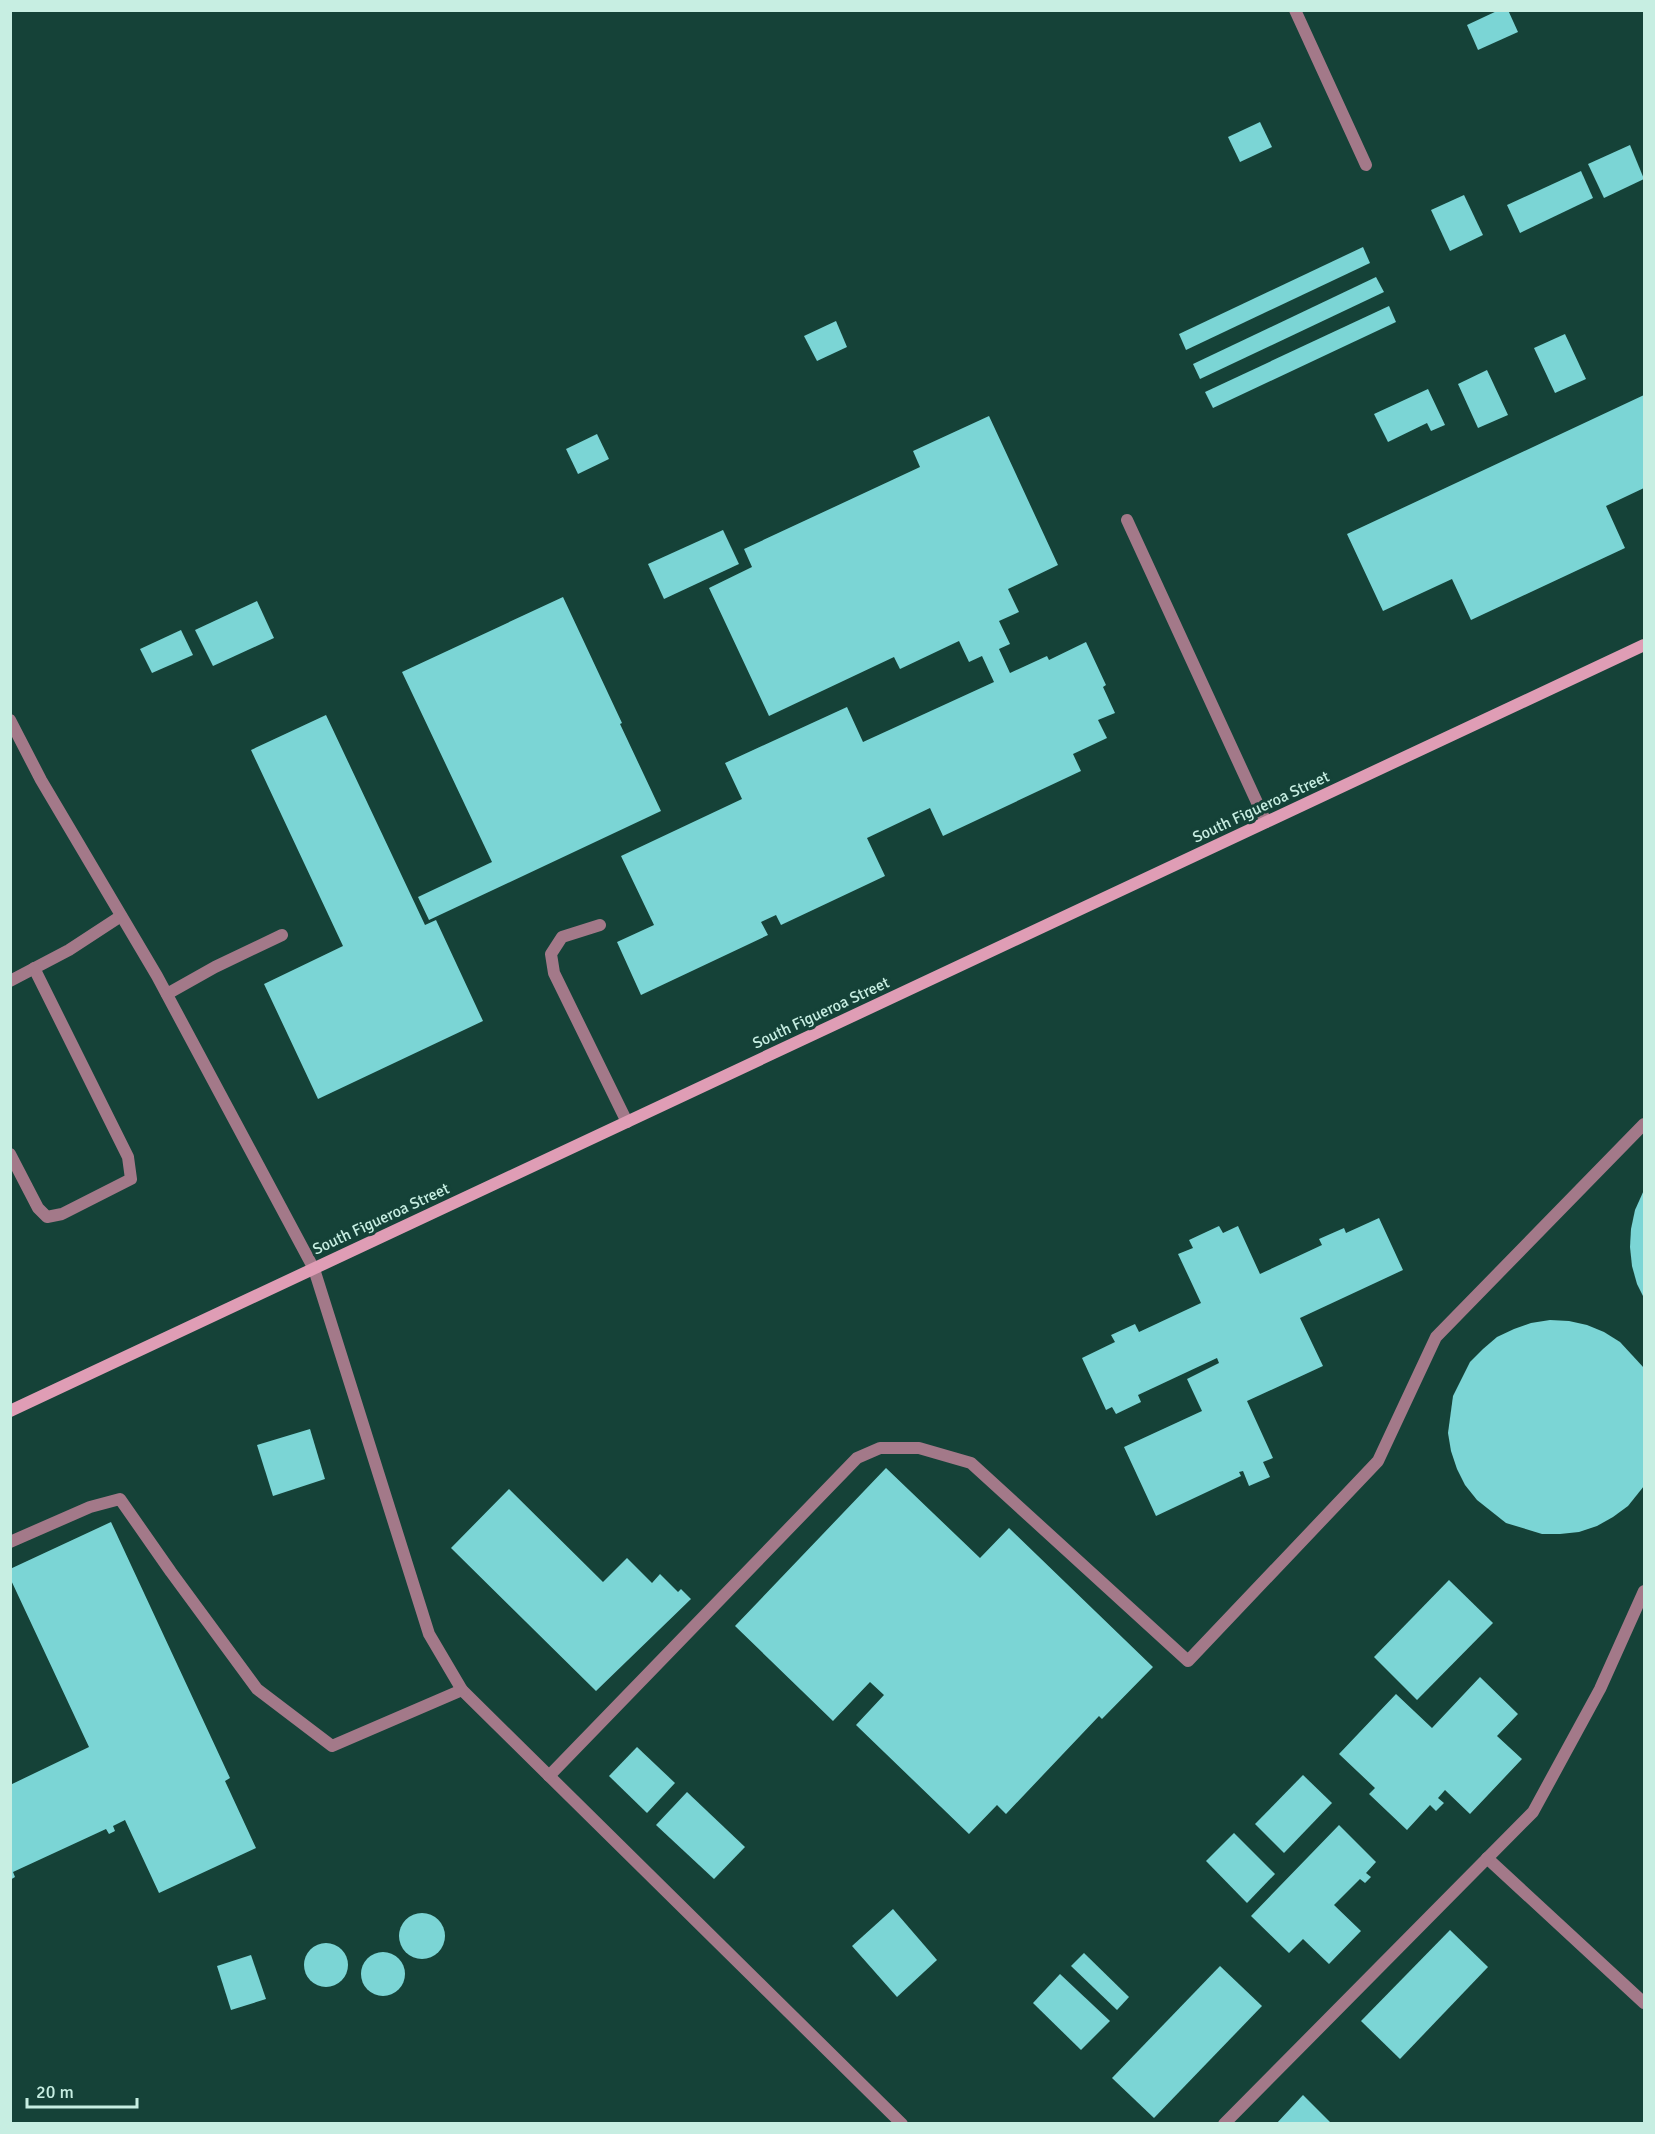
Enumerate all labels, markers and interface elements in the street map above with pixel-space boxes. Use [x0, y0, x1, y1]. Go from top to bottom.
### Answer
street label: South Figueroa Street [1189, 766, 1333, 848]
street label: South Figueroa Street [749, 972, 893, 1054]
street label: South Figueroa Street [309, 1178, 453, 1260]
scale bar [27, 2071, 136, 2109]
text: 20 m [36, 2081, 74, 2103]

